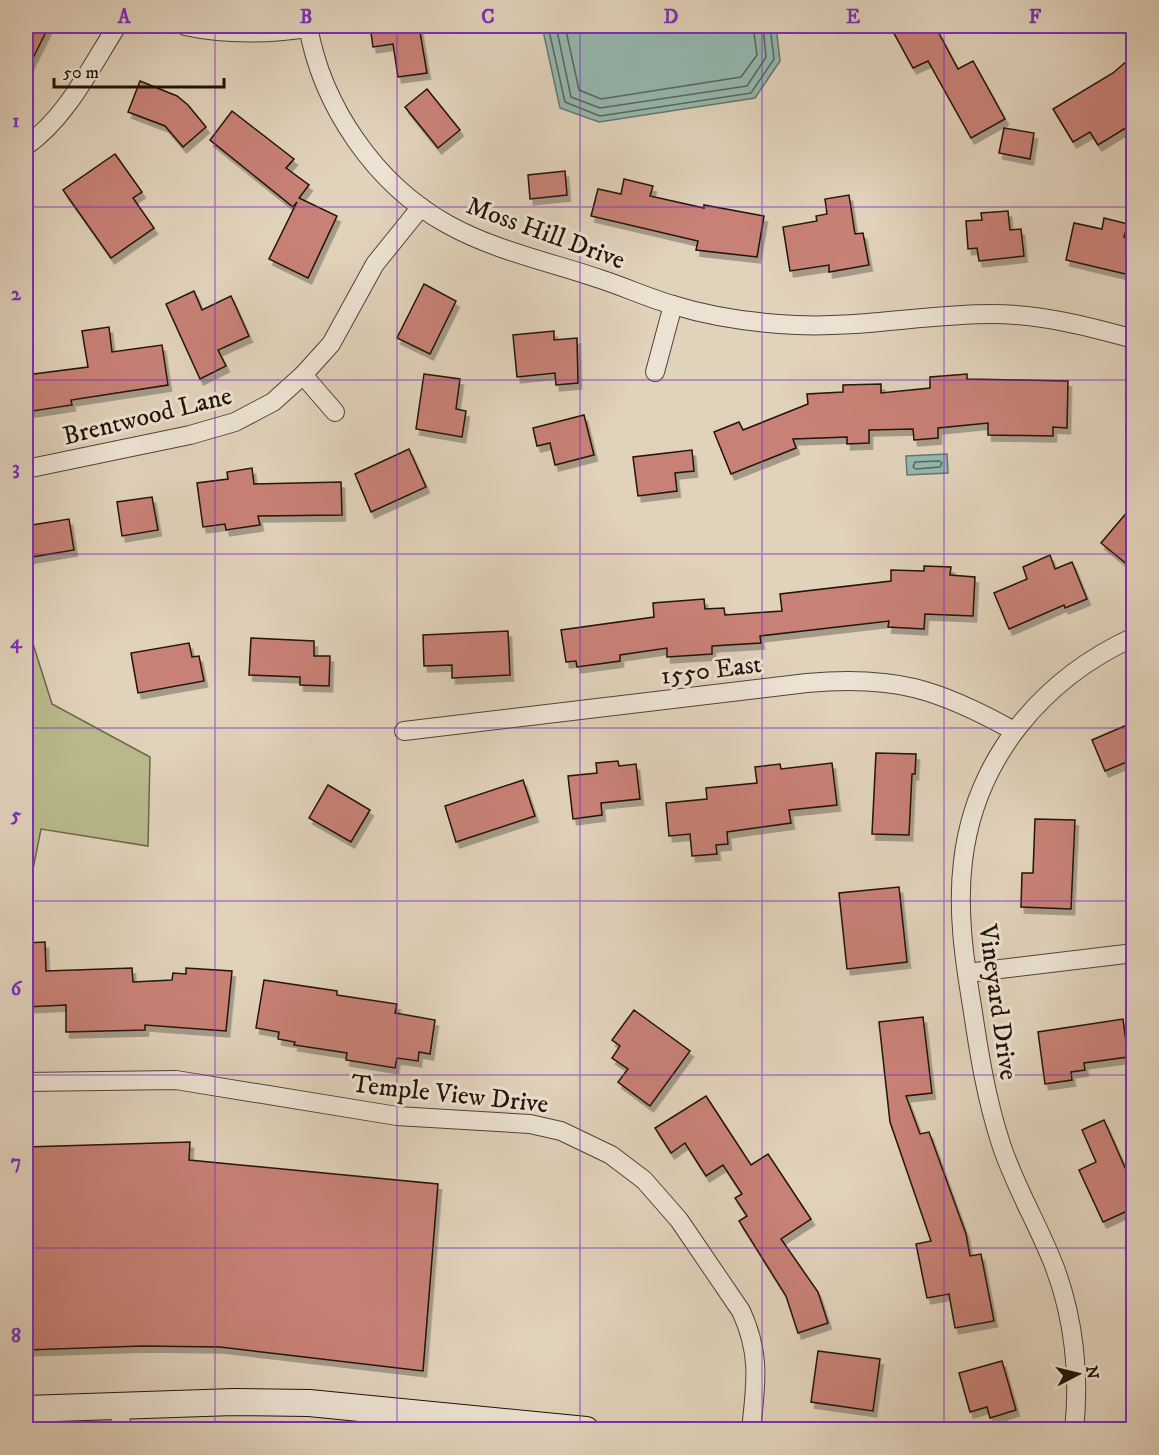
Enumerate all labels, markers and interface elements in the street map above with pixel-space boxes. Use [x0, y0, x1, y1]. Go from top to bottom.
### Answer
text: A [117, 5, 132, 30]
text: B [300, 5, 312, 30]
text: C [481, 5, 495, 30]
text: D [664, 5, 679, 30]
text: E [846, 5, 860, 30]
text: F [1029, 5, 1042, 30]
scale bar [54, 51, 224, 89]
text: 50 m [63, 62, 99, 84]
text: 1 [12, 109, 20, 134]
street label: Moss Hill Drive [462, 189, 629, 277]
text: 2 [11, 282, 22, 307]
street label: Brentwood Lane [59, 380, 235, 453]
text: 3 [12, 456, 20, 481]
text: 4 [10, 630, 23, 655]
street label: 1550 East [659, 648, 763, 693]
text: 5 [10, 803, 21, 828]
street label: Vineyard Drive [970, 921, 1025, 1082]
text: 6 [11, 977, 23, 1002]
street label: Temple View Drive [350, 1068, 550, 1121]
text: 7 [11, 1150, 21, 1175]
text: 8 [11, 1324, 21, 1349]
north arrow [1048, 1344, 1108, 1404]
text: N [1081, 1365, 1103, 1380]

